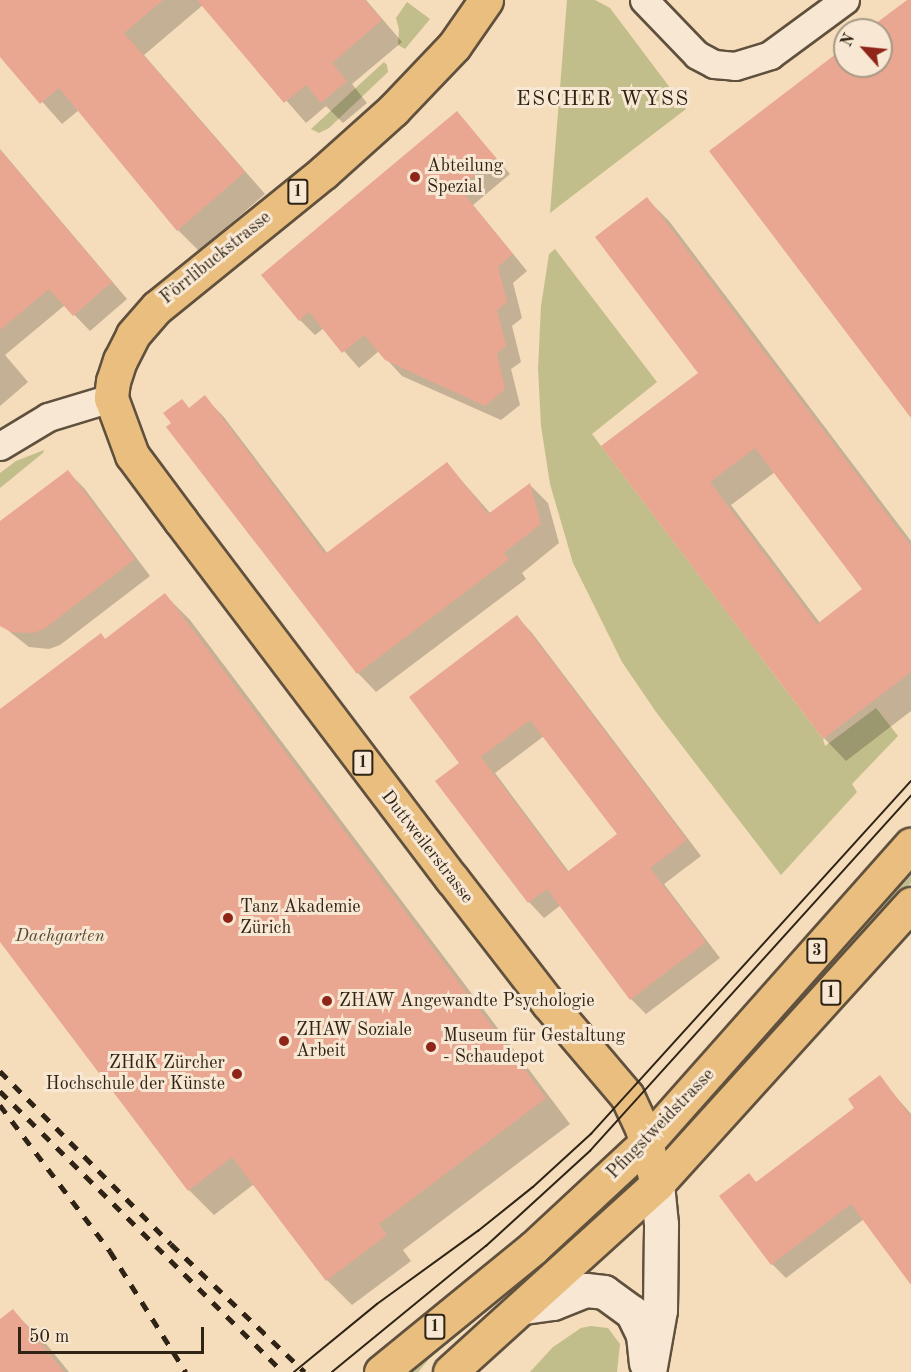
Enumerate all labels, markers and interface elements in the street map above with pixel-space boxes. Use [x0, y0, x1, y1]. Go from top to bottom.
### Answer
north arrow [833, 18, 893, 78]
text: N [839, 32, 859, 50]
district label: ESCHER WYSS [516, 87, 690, 113]
place label: Abteilung Spezial [427, 156, 503, 198]
marker: Abteilung Spezial [408, 170, 422, 184]
road number: 1 [286, 179, 310, 205]
street label: Förrlibuckstrasse [156, 207, 276, 309]
road number: 1 [351, 750, 375, 776]
street label: Duttweilerstrasse [376, 786, 478, 908]
place label: Tanz Akademie Zürich [240, 897, 361, 940]
marker: Tanz Akademie Zürich [221, 911, 235, 925]
park label: Dachgarten [15, 925, 105, 947]
road number: 3 [805, 938, 829, 964]
road number: 1 [819, 980, 843, 1006]
place label: ZHAW Angewandte Psychologie [339, 990, 594, 1012]
marker: ZHAW Angewandte Psychologie [320, 994, 334, 1008]
place label: ZHAW Soziale Arbeit [296, 1020, 412, 1062]
place label: Museum für Gestaltung - Schaudepot [443, 1026, 625, 1068]
marker: ZHAW Soziale Arbeit [277, 1034, 291, 1048]
marker: Museum für Gestaltung - Schaudepot [424, 1040, 438, 1054]
place label: ZHdK Zürcher Hochschule der Künste [46, 1053, 225, 1096]
street label: Pfingstweidstrasse [603, 1064, 719, 1184]
marker: ZHdK Zürcher Hochschule der Künste [230, 1067, 244, 1081]
road number: 1 [423, 1314, 447, 1340]
scale bar [21, 1315, 207, 1353]
text: 50 m [29, 1328, 69, 1346]

